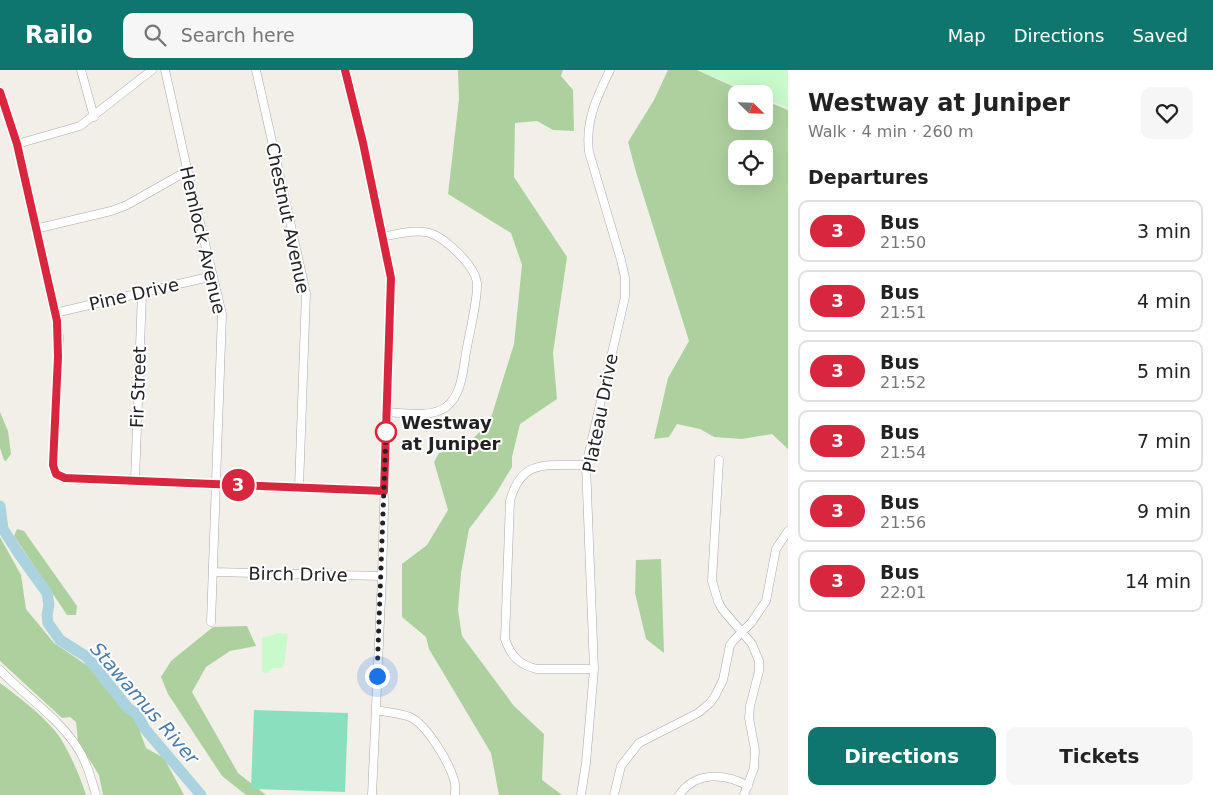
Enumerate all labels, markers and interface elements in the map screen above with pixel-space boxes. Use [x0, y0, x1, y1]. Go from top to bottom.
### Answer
search box [123, 13, 473, 58]
text: Railo [25, 21, 93, 49]
icon: search [141, 21, 169, 49]
text: Search here [181, 24, 295, 46]
text: Map [948, 25, 986, 46]
text: Directions [1014, 25, 1104, 46]
text: Saved [1132, 25, 1188, 46]
north arrow [728, 85, 772, 130]
map controls [728, 85, 773, 185]
button: heart [1141, 87, 1193, 139]
text: Westway at Juniper [808, 89, 1070, 117]
text: Walk · 4 min · 260 m [808, 122, 973, 141]
button: locate [728, 140, 773, 185]
street label: Chestnut Avenue [262, 141, 314, 295]
street label: Hemlock Avenue [176, 164, 230, 316]
text: Departures [808, 166, 929, 188]
text: Bus [880, 211, 919, 233]
text: 3 [831, 220, 844, 241]
text: 3 min [1137, 220, 1191, 242]
text: 21:50 [880, 233, 926, 252]
street label: Pine Drive [87, 273, 181, 315]
text: Bus [880, 281, 919, 303]
text: 3 [831, 290, 844, 311]
text: 4 min [1137, 290, 1191, 312]
text: 21:51 [880, 303, 926, 322]
street label: Fir Street [126, 346, 150, 428]
text: Bus [880, 351, 919, 373]
street label: Plateau Drive [578, 352, 622, 474]
text: 3 [831, 360, 844, 381]
text: 5 min [1137, 360, 1191, 382]
text: 21:52 [880, 373, 926, 392]
place label: Westway at Juniper [401, 412, 501, 454]
marker: Westway at Juniper [375, 421, 397, 443]
text: Bus [880, 421, 919, 443]
text: 3 [831, 430, 844, 451]
text: 7 min [1137, 430, 1191, 452]
text: 21:54 [880, 443, 926, 462]
line badge: 3 [222, 469, 254, 501]
text: 3 [232, 474, 244, 495]
text: Bus [880, 491, 919, 513]
text: 3 [831, 500, 844, 521]
text: 9 min [1137, 500, 1191, 522]
text: 21:56 [880, 513, 926, 532]
text: Bus [880, 561, 919, 583]
street label: Birch Drive [248, 563, 348, 585]
text: 3 [831, 570, 844, 591]
text: 14 min [1125, 570, 1191, 592]
text: 22:01 [880, 583, 926, 602]
water label: Stawamus River [86, 638, 205, 769]
your location [365, 664, 390, 689]
button: Directions [808, 727, 996, 785]
button: Tickets [1006, 727, 1193, 785]

